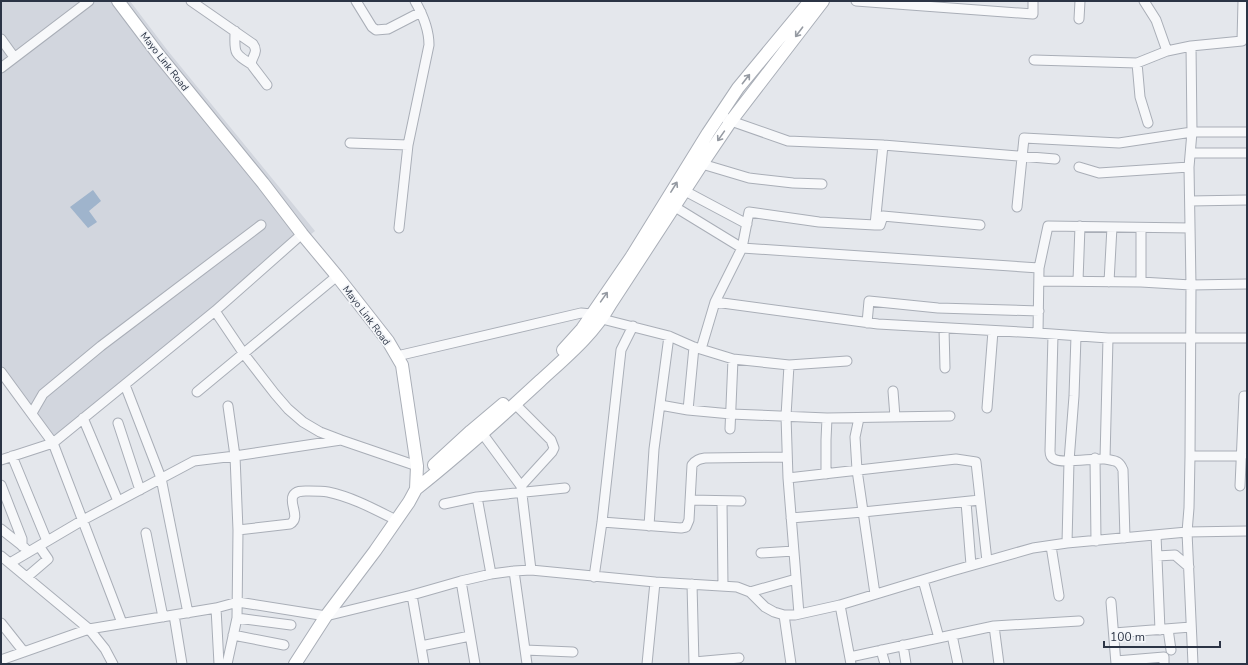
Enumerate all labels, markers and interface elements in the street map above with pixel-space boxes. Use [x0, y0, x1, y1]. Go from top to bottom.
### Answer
one-way arrow [795, 26, 804, 37]
street label: Mayo Link Road [137, 29, 192, 94]
one-way arrow [741, 73, 750, 84]
one-way arrow [717, 130, 725, 141]
one-way arrow [670, 182, 678, 193]
street label: Mayo Link Road [339, 283, 393, 348]
one-way arrow [600, 292, 608, 303]
scale bar [1104, 623, 1220, 649]
text: 100 m [1110, 629, 1145, 645]

